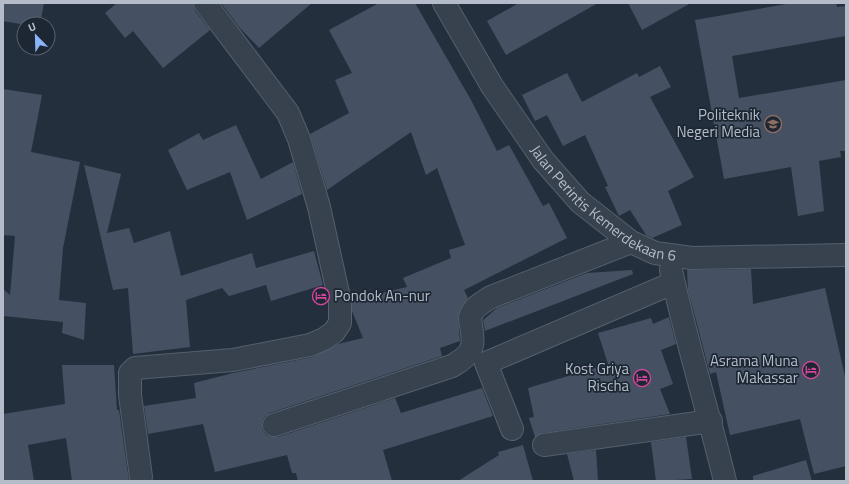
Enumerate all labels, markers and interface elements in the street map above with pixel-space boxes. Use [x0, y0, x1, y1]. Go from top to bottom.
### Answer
north arrow [16, 16, 56, 56]
text: U [26, 18, 39, 36]
place label: Politeknik Negeri Media [676, 103, 760, 143]
school or university icon: Politeknik Negeri Media [763, 114, 783, 134]
street label: Jalan Perintis Kemerdekaan 6 [525, 140, 678, 267]
place label: Pondok An-nur [334, 284, 430, 307]
hotel icon: Pondok An-nur [311, 286, 331, 306]
place label: Asrama Muna Makassar [710, 349, 798, 389]
place label: Kost Griya Rischa [565, 357, 629, 397]
hotel icon: Asrama Muna Makassar [801, 360, 821, 380]
hotel icon: Kost Griya Rischa [632, 368, 652, 388]

